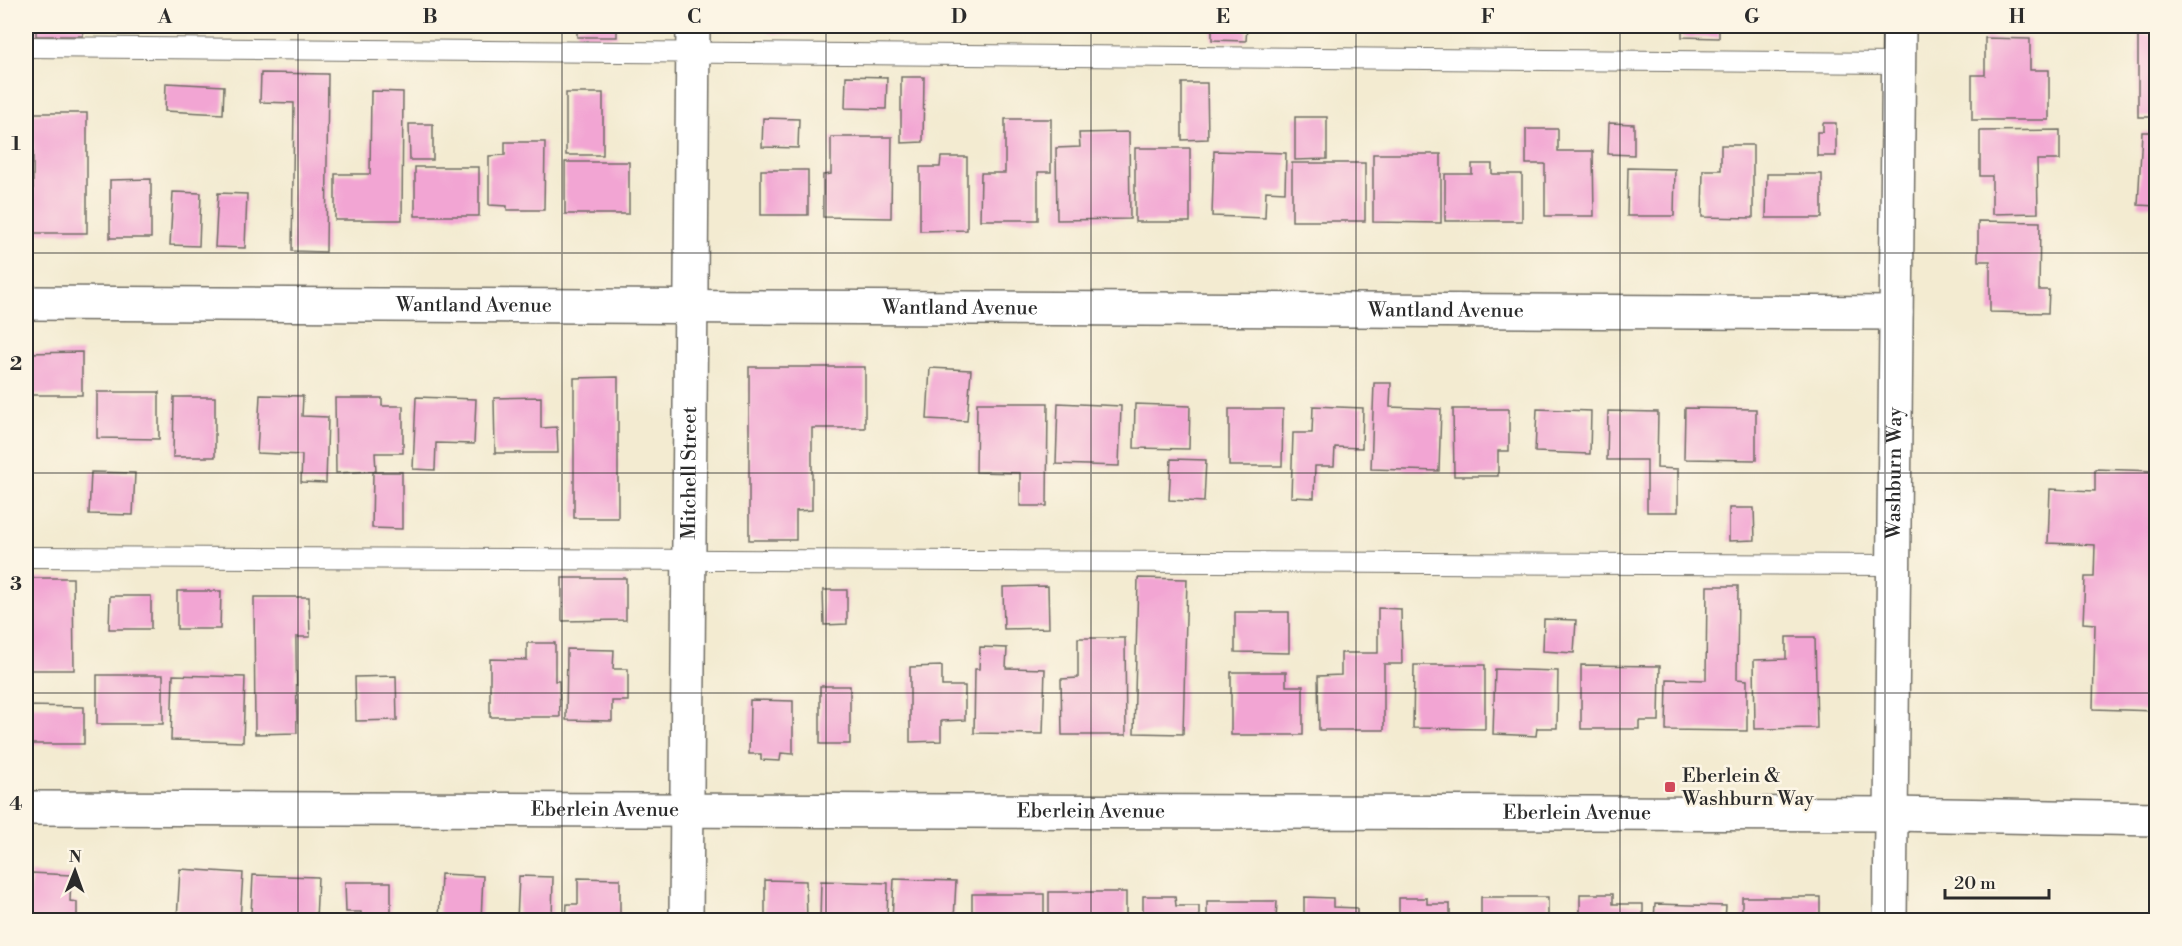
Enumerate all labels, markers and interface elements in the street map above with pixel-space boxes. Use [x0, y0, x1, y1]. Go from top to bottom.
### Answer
text: A [157, 5, 173, 30]
text: B [422, 5, 438, 30]
text: C [687, 5, 701, 30]
text: D [951, 5, 967, 30]
text: E [1216, 5, 1230, 30]
text: F [1481, 5, 1495, 30]
text: G [1744, 5, 1760, 30]
text: H [2009, 5, 2026, 30]
text: 1 [11, 132, 21, 157]
street label: Wantland Avenue [395, 292, 552, 318]
street label: Wantland Avenue [881, 295, 1038, 321]
street label: Wantland Avenue [1367, 298, 1524, 324]
text: 2 [10, 352, 22, 377]
street label: Mitchell Street [676, 406, 703, 540]
street label: Washburn Way [1881, 407, 1908, 540]
text: 3 [10, 572, 22, 597]
place label: Eberlein & Washburn Way [1681, 764, 1814, 812]
marker: Eberlein & Washburn Way [1663, 780, 1677, 794]
text: 4 [9, 792, 23, 817]
street label: Eberlein Avenue [531, 797, 679, 823]
street label: Eberlein Avenue [1017, 799, 1165, 824]
street label: Eberlein Avenue [1503, 800, 1651, 826]
north arrow [45, 841, 105, 901]
text: N [69, 847, 82, 867]
scale bar [1945, 862, 2048, 900]
text: 20 m [1954, 872, 1996, 895]

